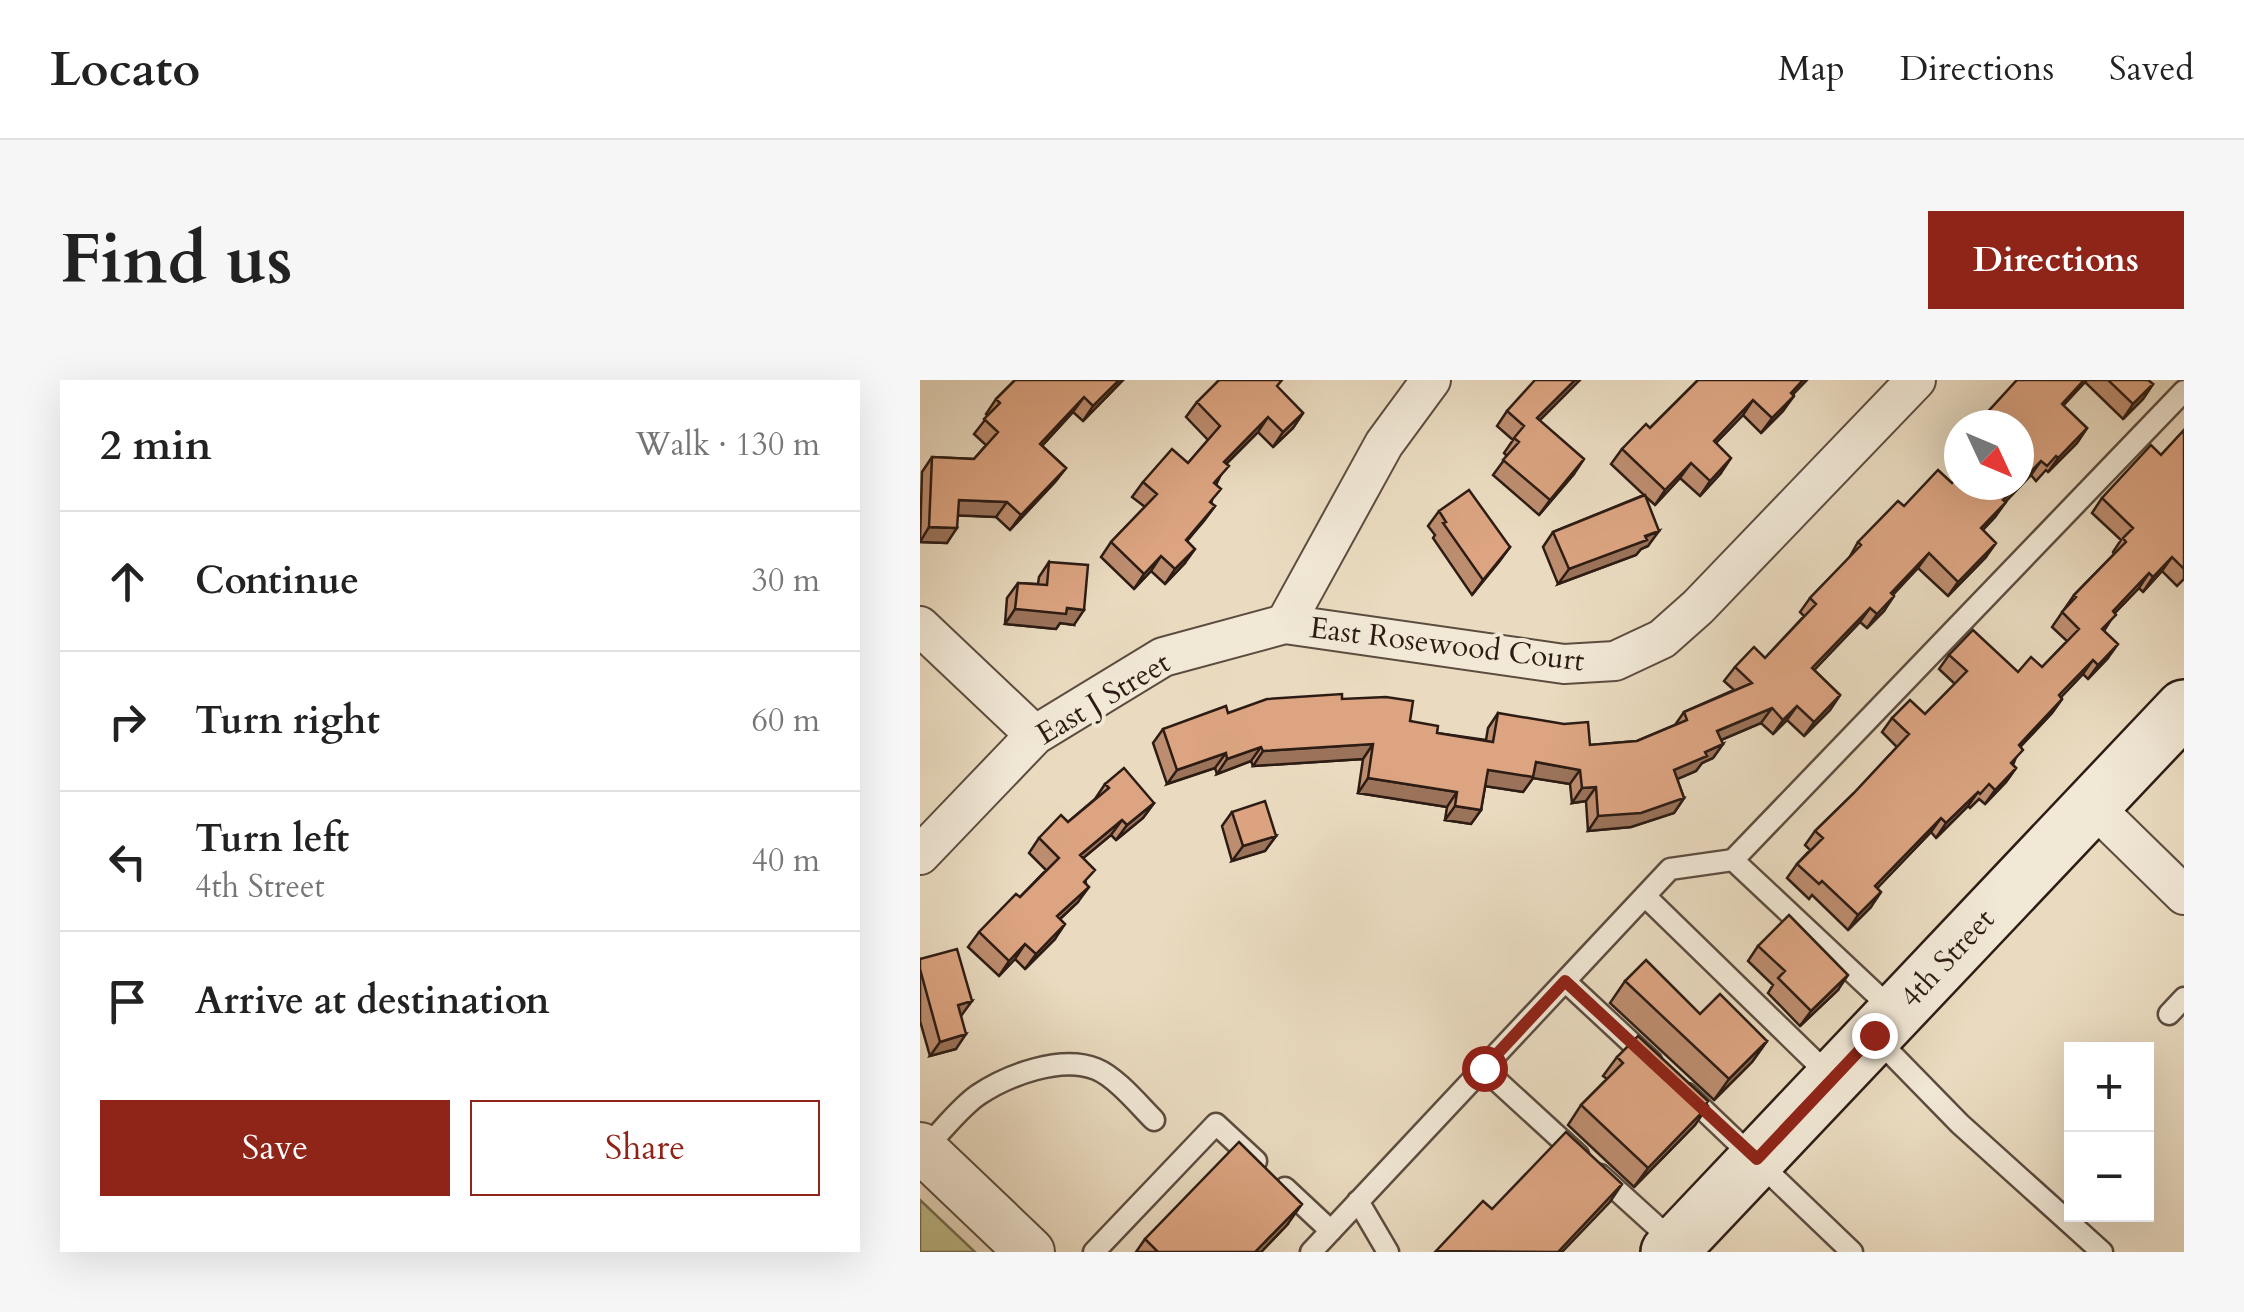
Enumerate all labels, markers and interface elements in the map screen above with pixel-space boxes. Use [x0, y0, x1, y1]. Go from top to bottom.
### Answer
text: Locato [50, 37, 200, 102]
text: Map [1778, 45, 1845, 93]
text: Directions [1900, 45, 2054, 93]
text: Saved [2109, 45, 2194, 93]
button: Directions [1928, 211, 2184, 309]
text: Find us [60, 213, 293, 307]
north arrow [1944, 410, 2034, 500]
text: 2 min [100, 417, 212, 474]
text: Walk · 130 m [635, 423, 820, 467]
icon: ahead [100, 554, 155, 609]
text: Continue [195, 555, 359, 607]
text: 30 m [752, 559, 820, 603]
street label: East Rosewood Court [1307, 607, 1587, 682]
street label: East J Street [1029, 642, 1178, 754]
icon: right [100, 694, 155, 749]
text: Turn right [195, 695, 380, 747]
text: 60 m [752, 699, 820, 743]
text: Turn left [195, 813, 349, 865]
icon: left [100, 834, 155, 889]
text: 40 m [752, 839, 820, 883]
text: 4th Street [195, 865, 325, 909]
street label: 4th Street [1891, 900, 2004, 1017]
icon: arrive [100, 974, 155, 1029]
text: Arrive at destination [195, 975, 550, 1027]
route end [1852, 1013, 1898, 1059]
map controls [2064, 1042, 2154, 1222]
button: + [2064, 1042, 2154, 1132]
route start [1462, 1046, 1508, 1092]
button: Save [100, 1100, 450, 1196]
button: Share [470, 1100, 820, 1196]
button: − [2064, 1132, 2154, 1222]

